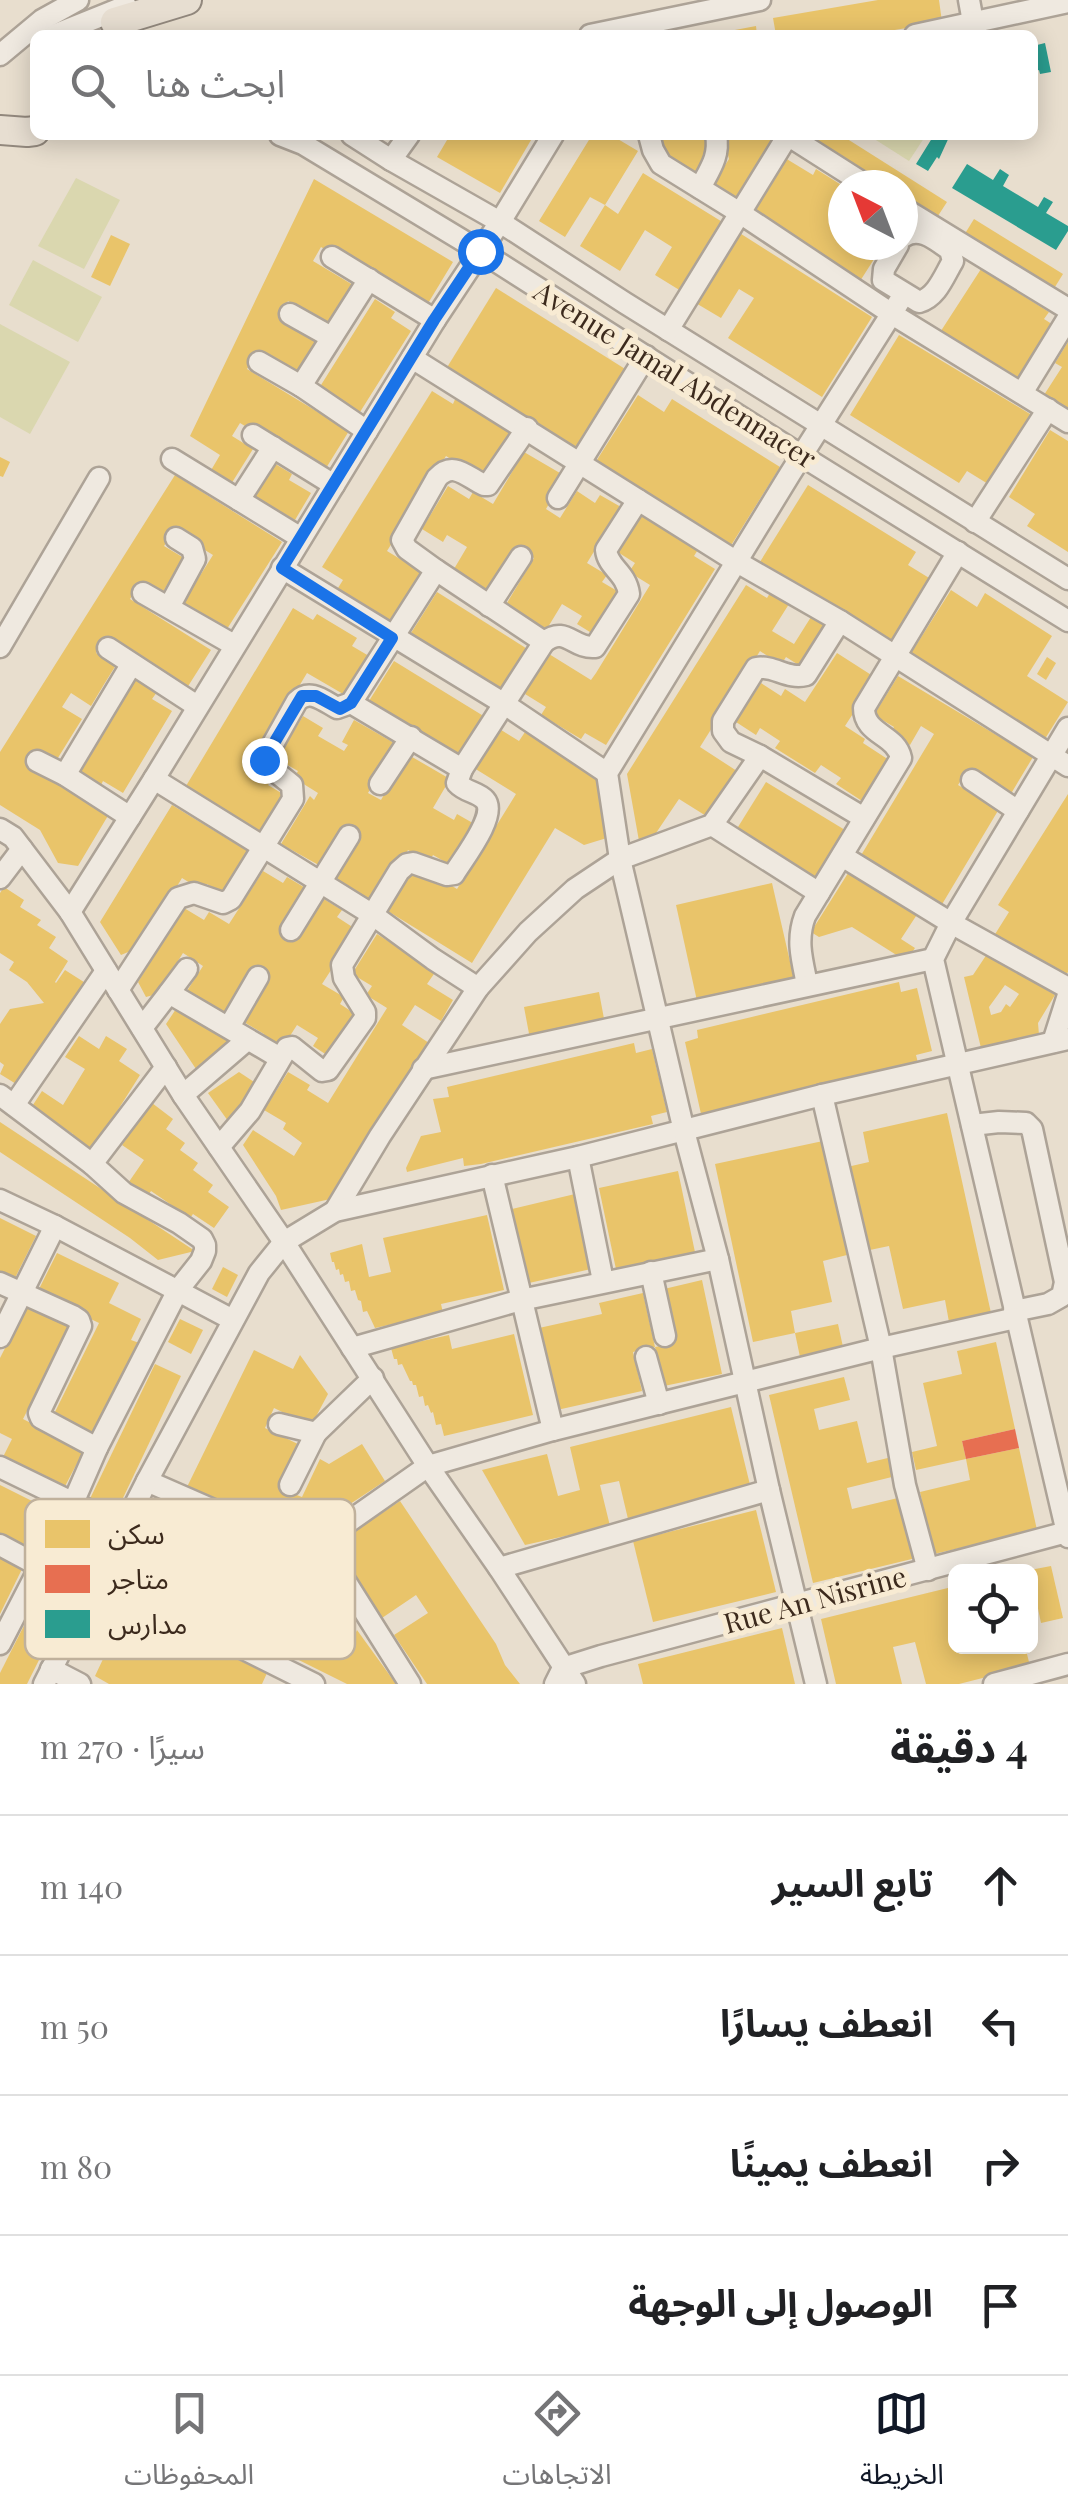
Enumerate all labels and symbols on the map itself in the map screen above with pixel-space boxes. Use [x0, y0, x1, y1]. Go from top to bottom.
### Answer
north arrow [828, 170, 918, 260]
route start [458, 229, 504, 275]
street label: Avenue Jamal Abdennacer [527, 271, 824, 476]
route end [242, 738, 288, 784]
legend [25, 1499, 355, 1659]
text: سكن [108, 1514, 165, 1551]
street label: Rue An Nisrine [719, 1556, 910, 1641]
text: متاجر [107, 1559, 169, 1596]
text: مدارس [108, 1604, 188, 1641]

